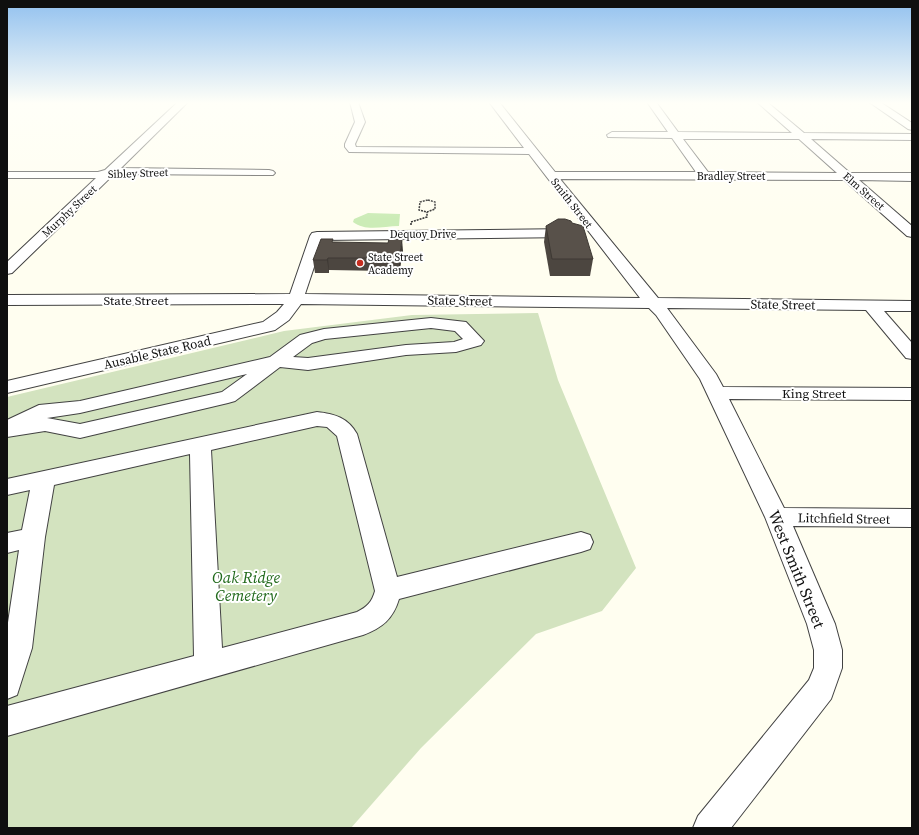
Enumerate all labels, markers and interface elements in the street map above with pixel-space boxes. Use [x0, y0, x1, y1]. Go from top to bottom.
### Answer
street label: Sibley Street [107, 165, 169, 182]
street label: Bradley Street [697, 169, 766, 184]
street label: Elm Street [840, 169, 888, 214]
street label: Smith Street [547, 175, 596, 232]
street label: Murphy Street [39, 182, 100, 241]
street label: Dequoy Drive [390, 227, 457, 242]
place label: State Street Academy [368, 250, 423, 278]
marker: State Street Academy [355, 258, 365, 268]
street label: State Street [427, 291, 493, 310]
street label: State Street [104, 292, 169, 309]
street label: State Street [750, 295, 816, 314]
street label: Ausable State Road [102, 332, 213, 373]
street label: King Street [782, 385, 847, 402]
street label: West Smith Street [763, 507, 831, 632]
street label: Litchfield Street [798, 509, 891, 528]
park label: Oak Ridge Cemetery [212, 566, 280, 606]

